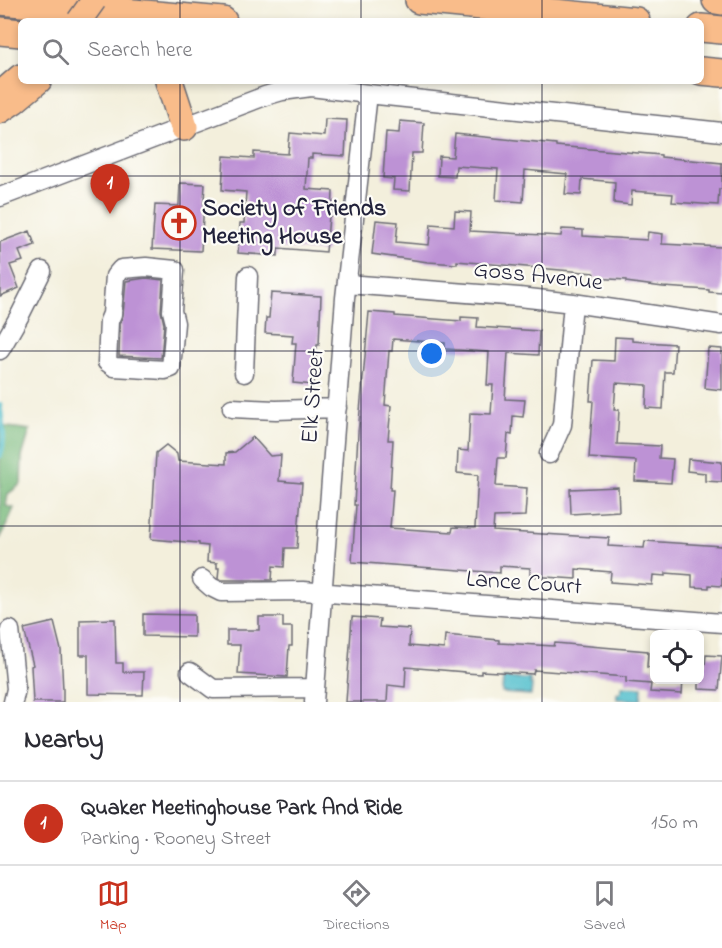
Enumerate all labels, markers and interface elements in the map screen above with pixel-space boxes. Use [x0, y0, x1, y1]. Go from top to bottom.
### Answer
search box [18, 18, 704, 84]
icon: search [39, 35, 72, 68]
text: Search here [87, 35, 192, 67]
pin: 1 [90, 164, 130, 214]
place label: Society of Friends Meeting House [202, 192, 386, 256]
church icon: Society of Friends Meeting House [161, 205, 197, 241]
street label: Goss Avenue [472, 253, 605, 301]
your location [417, 339, 446, 368]
street label: Elk Street [293, 347, 335, 445]
street label: Lance Court [465, 563, 583, 605]
map controls [650, 630, 704, 684]
button: locate [650, 630, 704, 684]
text: Nearby [24, 722, 103, 760]
text: Quaker Meetinghouse Park And Ride [81, 793, 402, 825]
text: 1 [40, 809, 47, 838]
text: 150 m [651, 809, 698, 838]
text: Parking · Rooney Street [81, 825, 271, 854]
tab: Map [97, 877, 130, 937]
tab: Directions [323, 877, 390, 937]
tab: Saved [583, 877, 625, 937]

